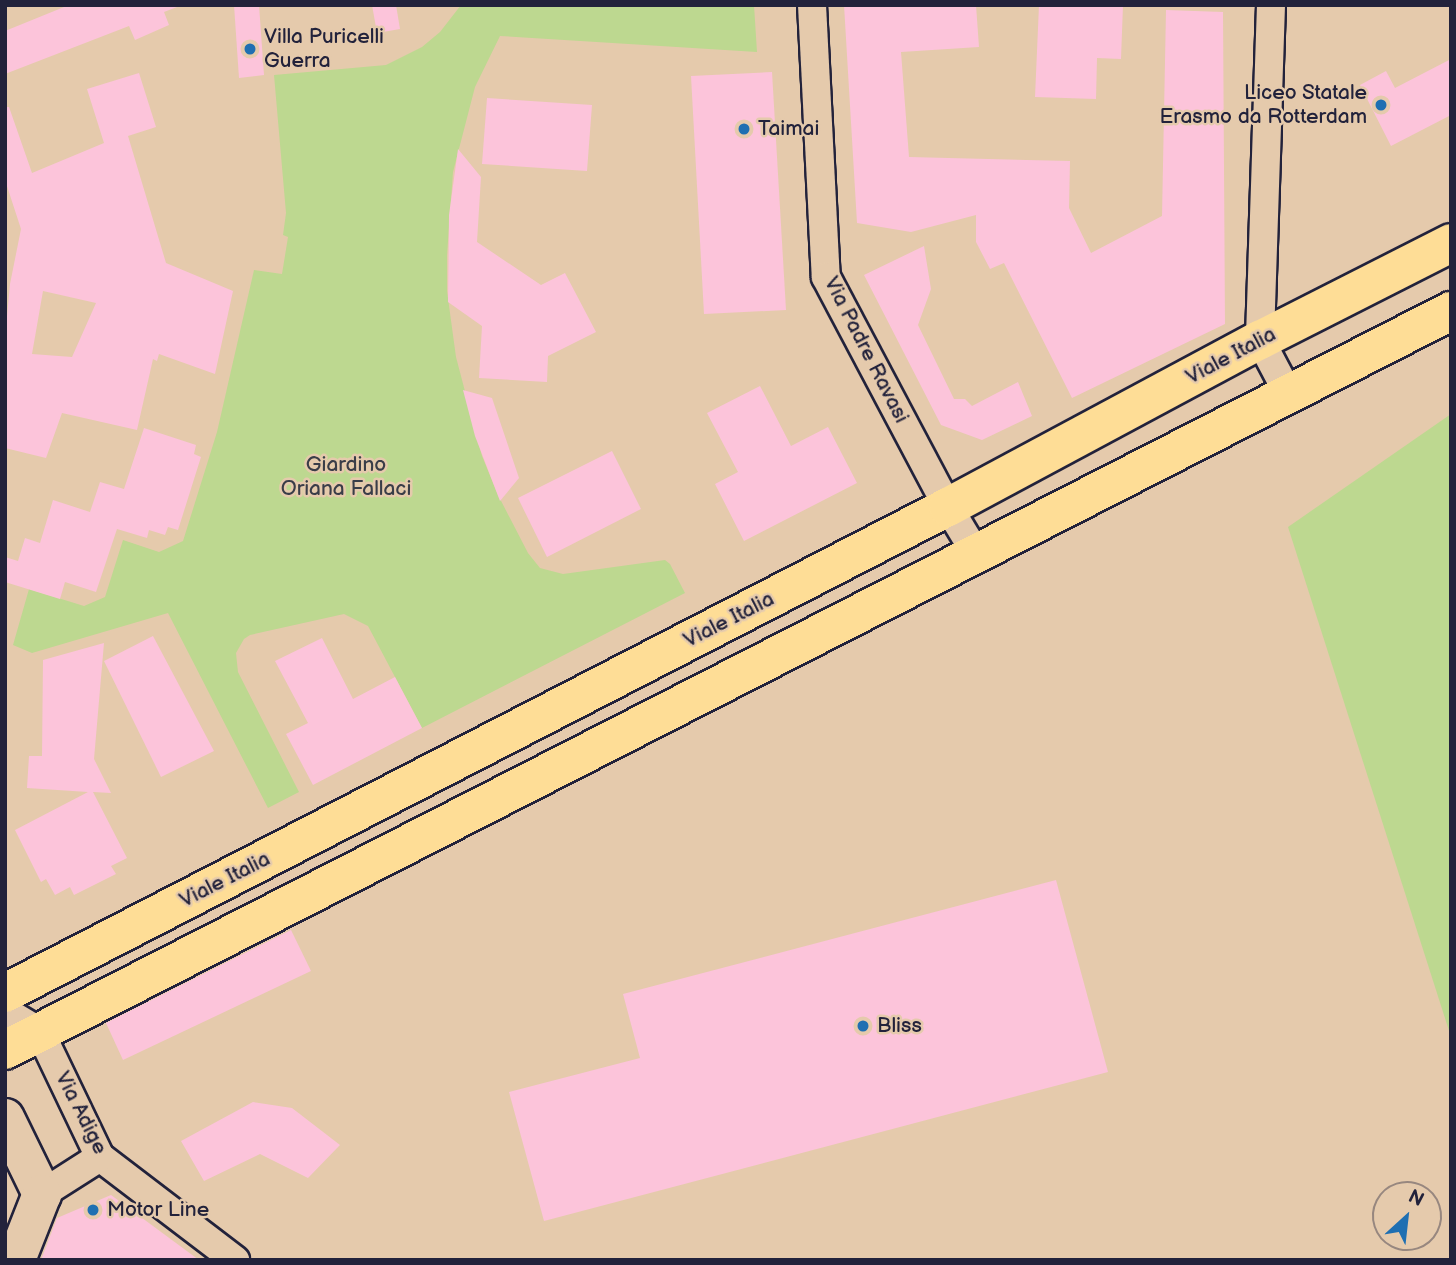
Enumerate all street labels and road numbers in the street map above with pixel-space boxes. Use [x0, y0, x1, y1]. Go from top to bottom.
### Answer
street label: Via Padre Ravasi [818, 273, 914, 427]
street label: Viale Italia [1182, 322, 1280, 390]
street label: Viale Italia [680, 586, 778, 654]
street label: Viale Italia [176, 846, 274, 914]
street label: Via Adige [49, 1067, 113, 1159]

